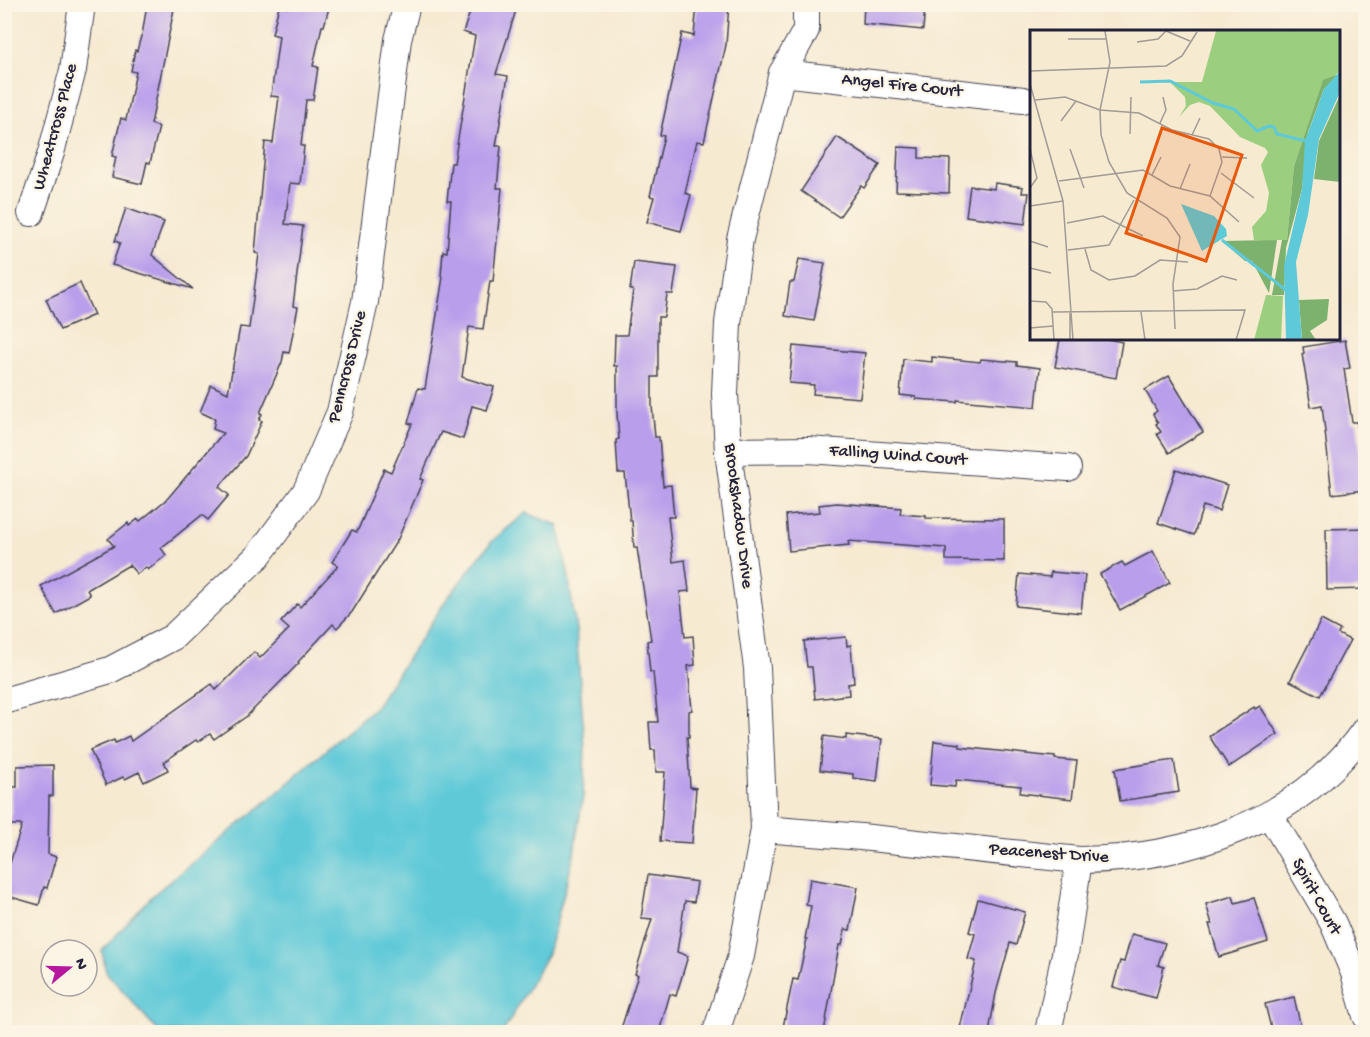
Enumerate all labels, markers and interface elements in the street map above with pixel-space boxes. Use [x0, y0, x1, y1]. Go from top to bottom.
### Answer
inset map [1030, 30, 1340, 340]
street label: Wheatcross Place [29, 61, 83, 193]
street label: Angel Fire Court [841, 69, 965, 103]
street label: Penncross Drive [324, 308, 372, 426]
street label: Brookshadow Drive [719, 441, 757, 590]
street label: Falling Wind Court [827, 441, 969, 471]
street label: Peacenest Drive [987, 839, 1110, 869]
street label: Spirit Court [1286, 855, 1346, 940]
north arrow [39, 938, 99, 998]
text: N [69, 956, 91, 973]

